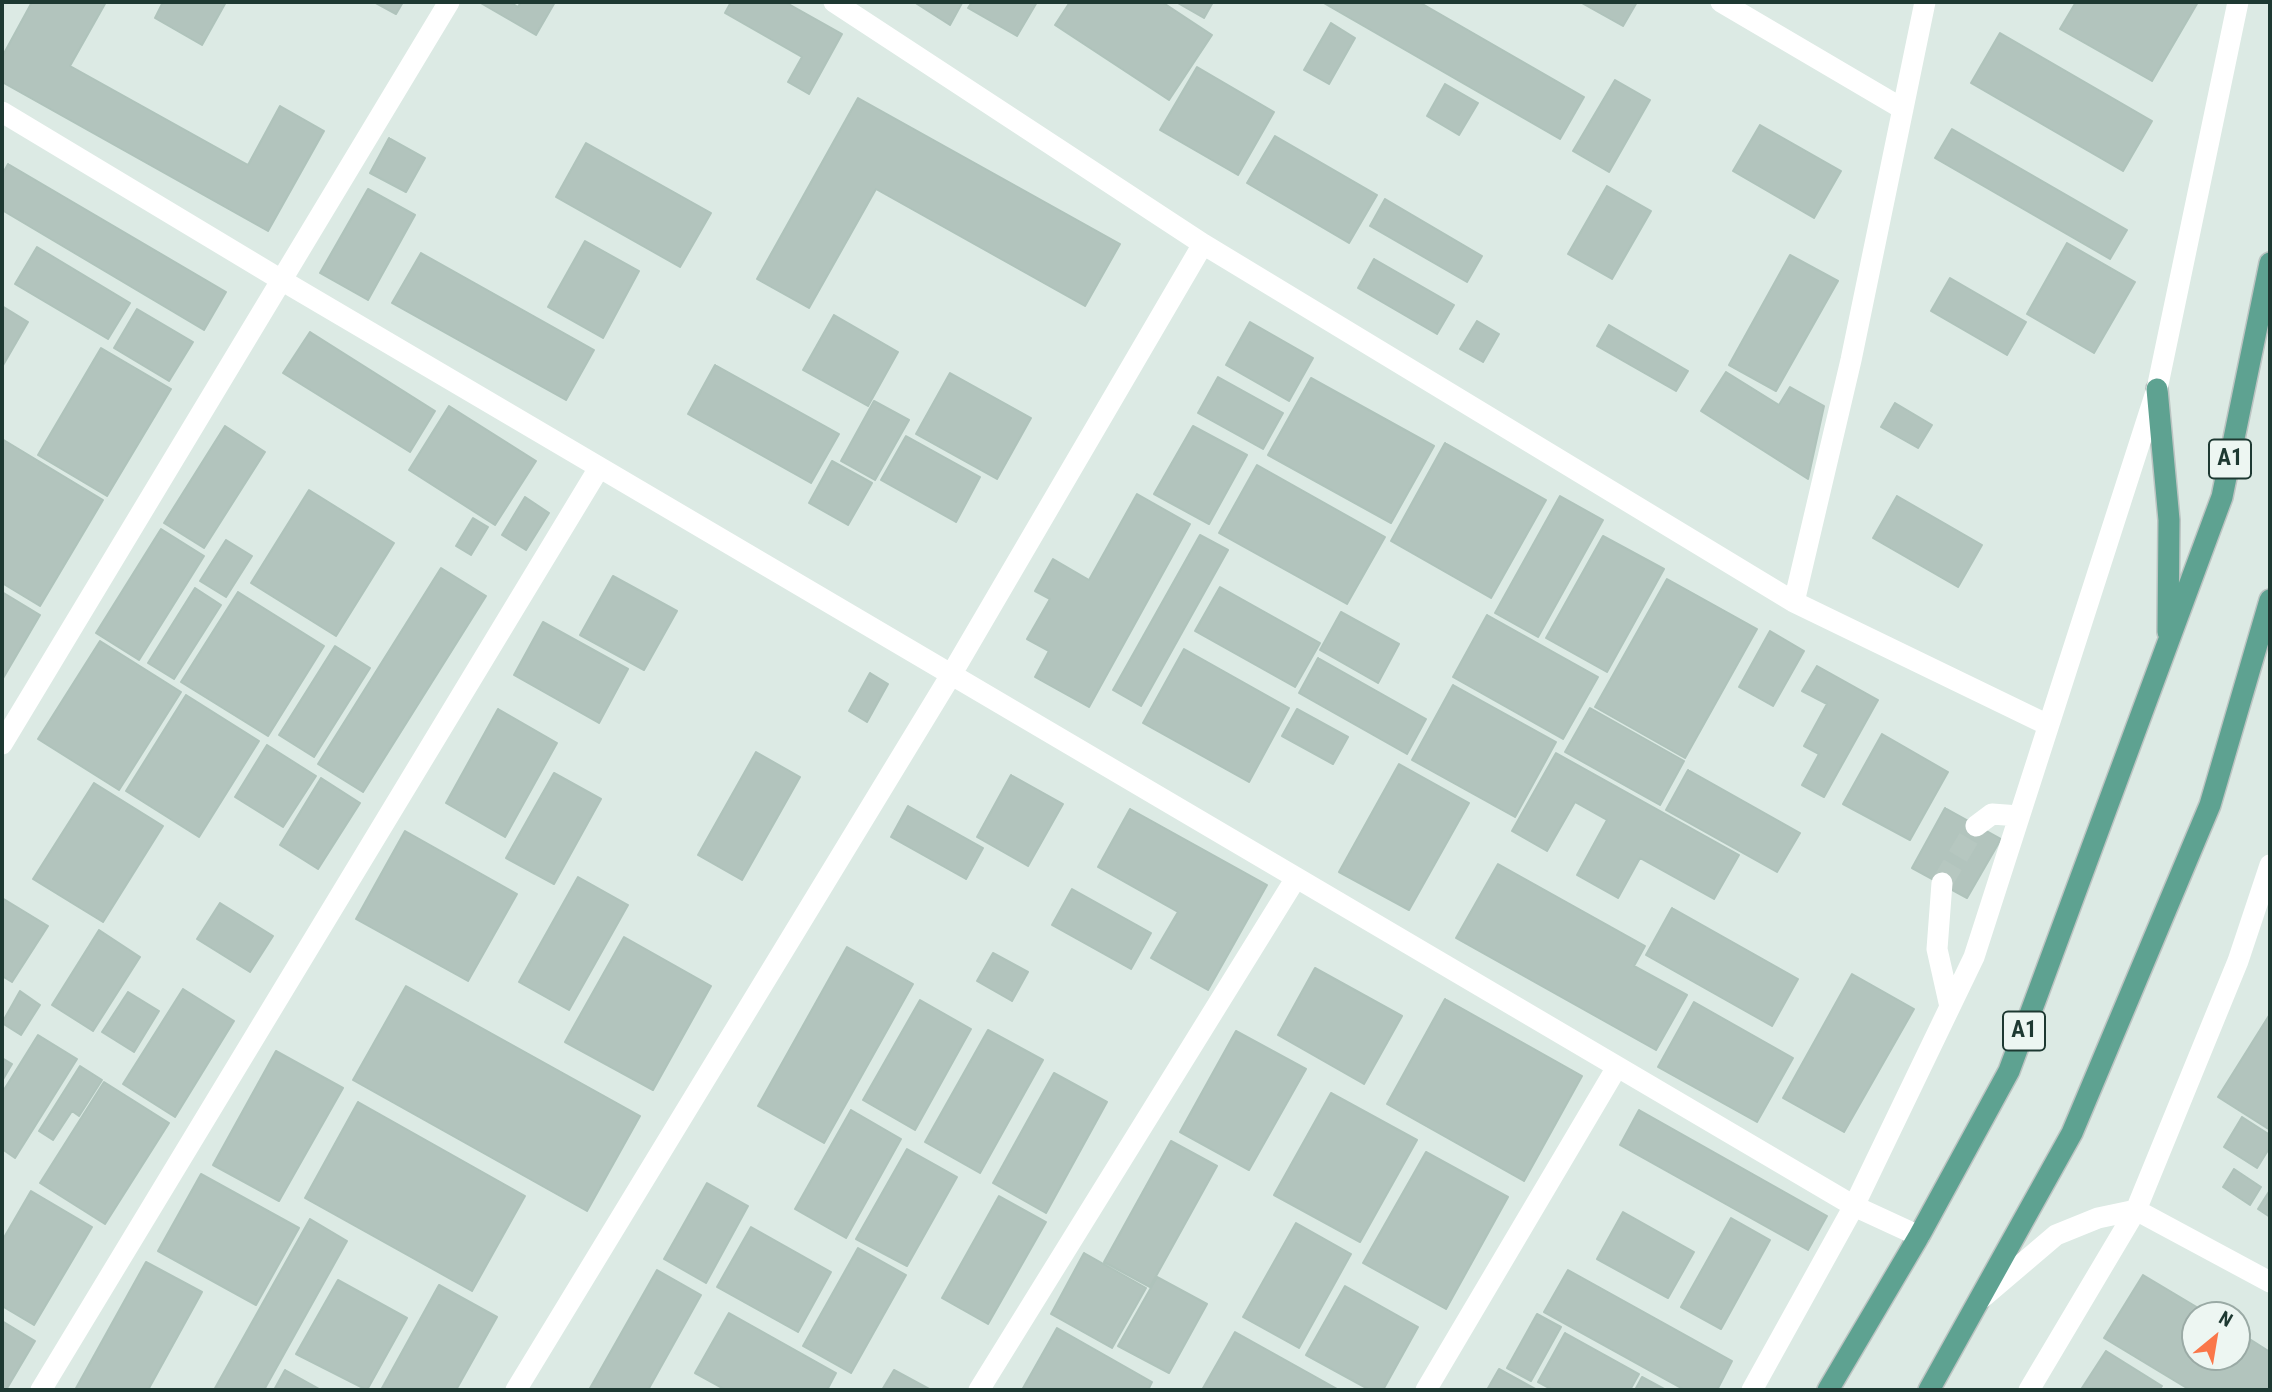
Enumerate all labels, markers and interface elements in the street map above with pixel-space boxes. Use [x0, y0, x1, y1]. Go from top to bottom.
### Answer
road number: A1 [2209, 440, 2251, 478]
road number: A1 [2003, 1012, 2045, 1050]
north arrow [2181, 1301, 2251, 1371]
text: N [2215, 1306, 2237, 1332]

